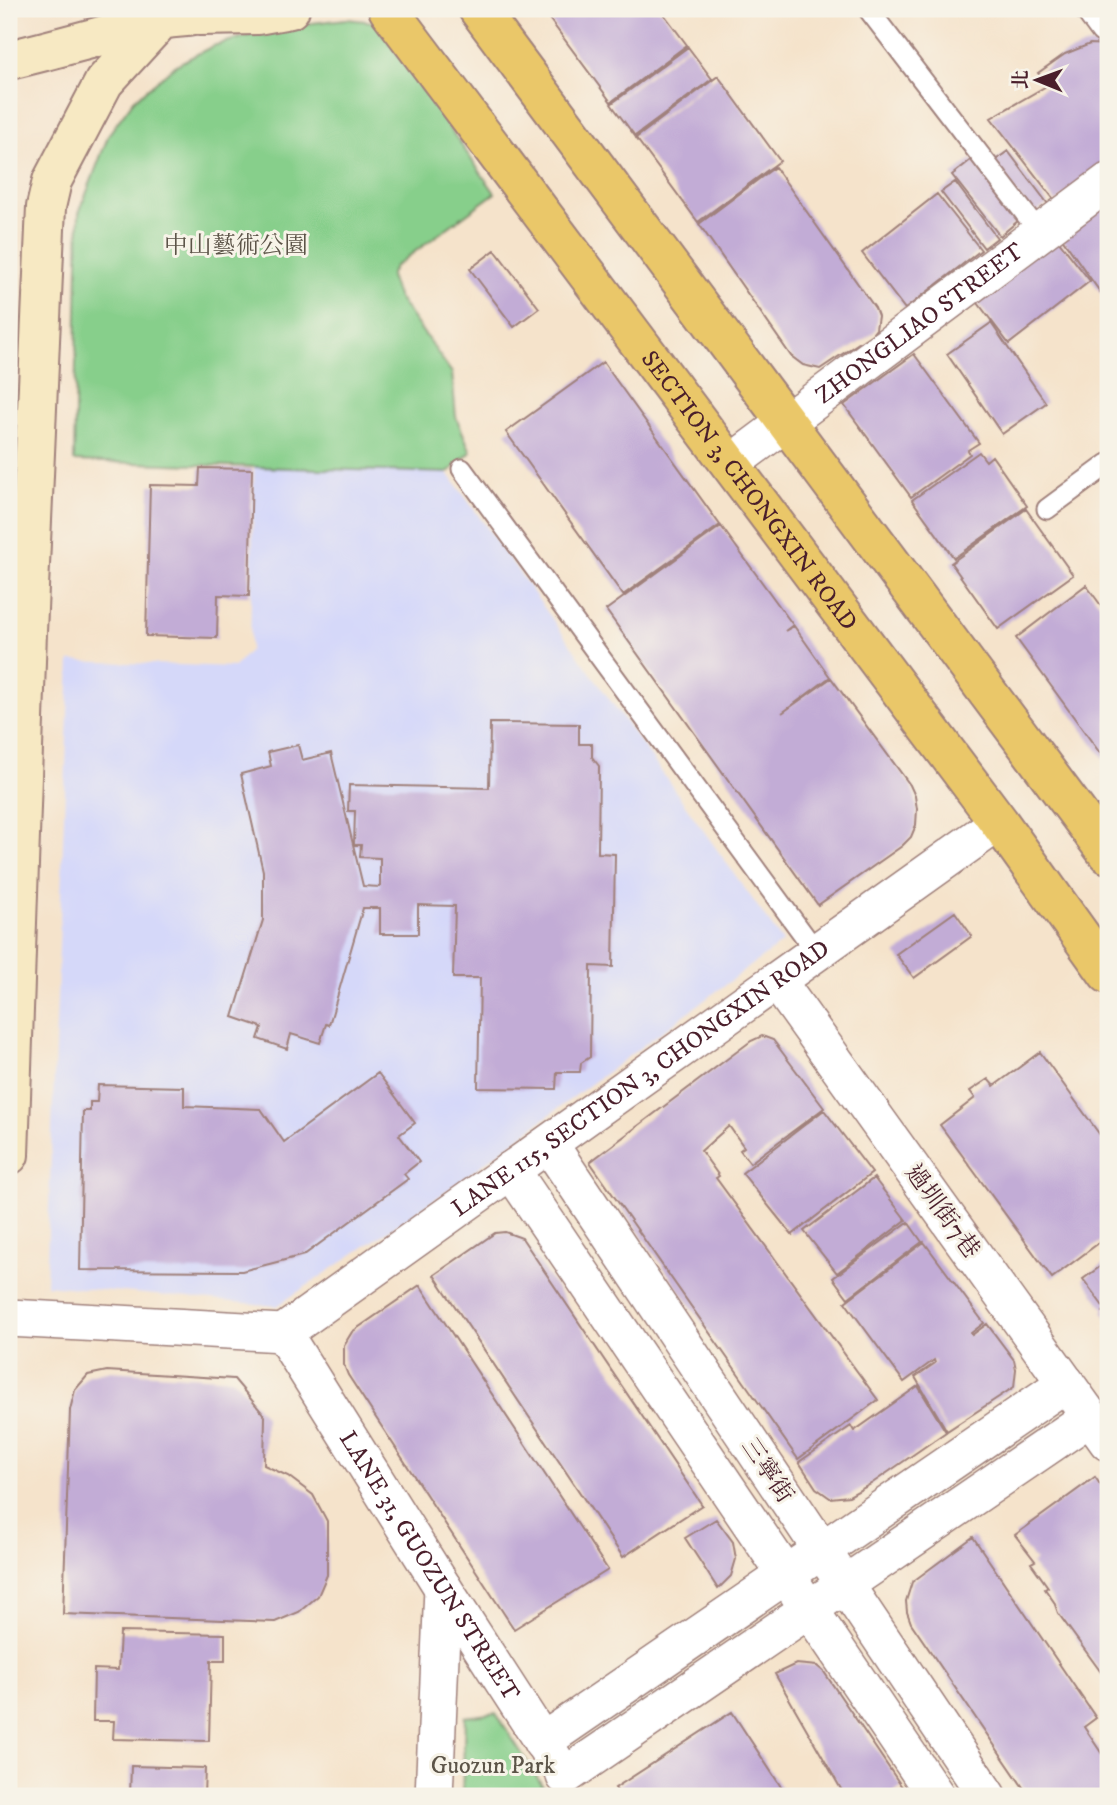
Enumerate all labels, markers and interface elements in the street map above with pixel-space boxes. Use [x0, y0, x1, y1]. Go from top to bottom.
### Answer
north arrow [1002, 46, 1072, 116]
text: 北 [1010, 70, 1033, 89]
park label: 中山藝術公園 [164, 231, 308, 261]
street label: ZHONGLIAO STREET [810, 236, 1030, 411]
street label: SECTION 3, CHONGXIN ROAD [634, 345, 864, 637]
street label: LANE 115, SECTION 3, CHONGXIN ROAD [446, 934, 836, 1224]
street label: 過圳街7巷 [898, 1159, 986, 1264]
street label: LANE 31, GUOZUN STREET [332, 1425, 526, 1707]
street label: 三寧街 [735, 1432, 800, 1509]
park label: Guozun Park [431, 1751, 555, 1781]

